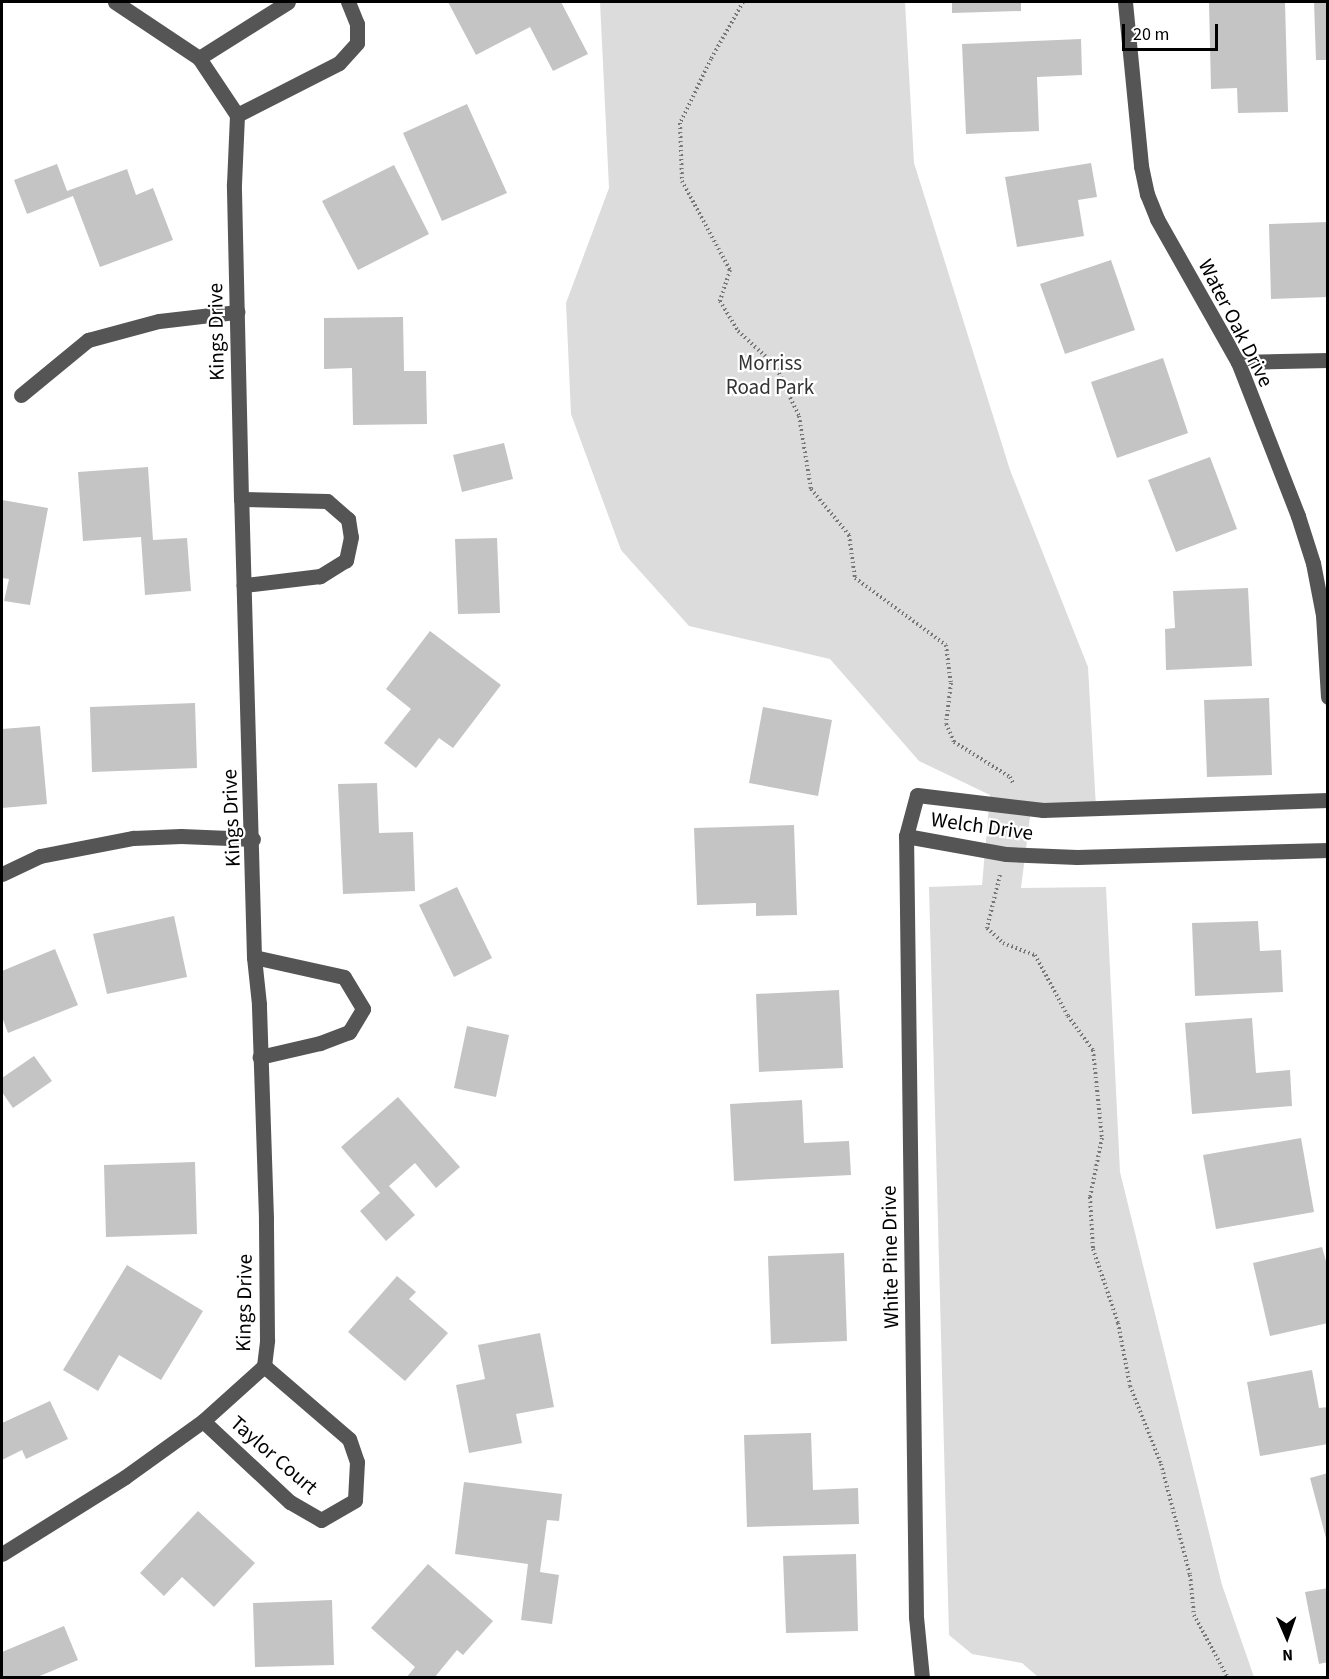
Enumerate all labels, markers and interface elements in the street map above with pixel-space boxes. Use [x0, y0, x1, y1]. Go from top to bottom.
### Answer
scale bar [1125, 12, 1221, 50]
text: 20 m [1133, 22, 1169, 47]
street label: Water Oak Drive [1193, 255, 1279, 391]
street label: Kings Drive [203, 283, 229, 381]
park label: Morriss Road Park [726, 350, 814, 400]
street label: Kings Drive [217, 769, 245, 867]
street label: Welch Drive [929, 806, 1035, 846]
street label: White Pine Drive [876, 1185, 904, 1329]
street label: Kings Drive [231, 1254, 257, 1352]
street label: Taylor Court [225, 1410, 323, 1500]
north arrow [1257, 1607, 1317, 1667]
text: N [1282, 1644, 1293, 1666]

